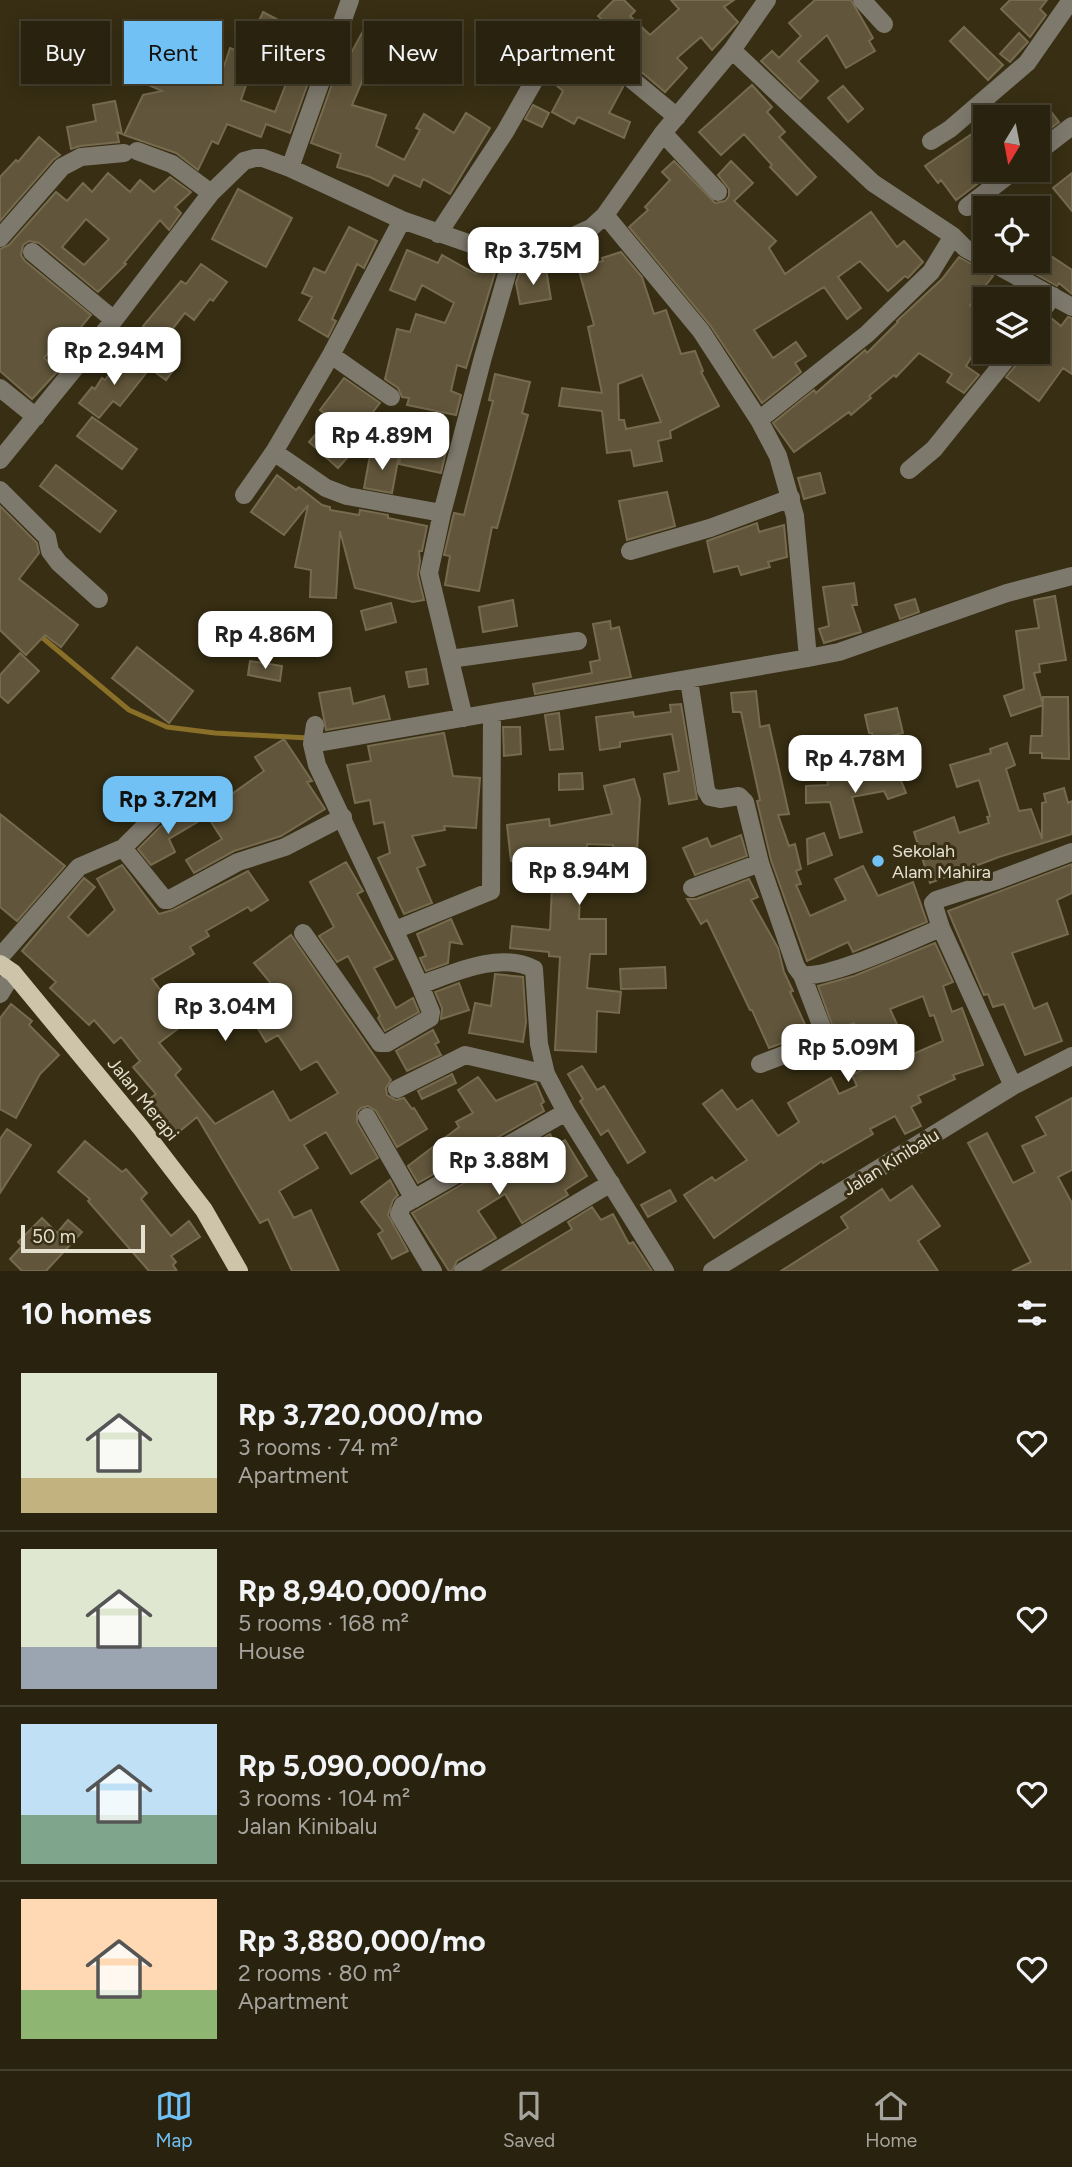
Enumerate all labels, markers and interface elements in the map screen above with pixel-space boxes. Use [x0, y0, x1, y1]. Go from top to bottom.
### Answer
chip: Buy [21, 21, 110, 84]
chip: Rent [124, 21, 222, 84]
chip: Filters [236, 21, 350, 84]
chip: New [364, 21, 462, 84]
chip: Apartment [476, 21, 640, 84]
north arrow [973, 105, 1050, 182]
map controls [973, 105, 1050, 364]
button: locate [973, 196, 1050, 273]
pin: Rp 3.75M [461, 228, 605, 287]
text: Rp 3.75M [484, 236, 582, 264]
button: layers [973, 287, 1050, 364]
pin: Rp 2.94M [42, 328, 186, 387]
text: Rp 2.94M [64, 336, 164, 364]
pin: Rp 4.89M [310, 412, 454, 472]
text: Rp 4.89M [331, 421, 433, 449]
pin: Rp 4.86M [193, 612, 337, 671]
text: Rp 4.86M [214, 620, 316, 648]
pin: Rp 4.78M [783, 736, 927, 795]
text: Rp 4.78M [805, 744, 905, 772]
pin: Rp 3.72M [96, 776, 240, 836]
text: Rp 3.72M [119, 785, 217, 813]
place label: Sekolah Alam Mahira [892, 840, 991, 883]
pin: Rp 8.94M [507, 848, 651, 907]
marker: Sekolah Alam Mahira [870, 853, 886, 869]
text: Rp 8.94M [528, 856, 630, 884]
pin: Rp 3.04M [153, 984, 297, 1043]
text: Rp 3.04M [174, 992, 276, 1020]
pin: Rp 5.09M [776, 1024, 920, 1084]
text: Rp 5.09M [797, 1033, 899, 1061]
street label: Jalan Merapi [103, 1053, 183, 1145]
street label: Jalan Kinibalu [839, 1124, 943, 1200]
pin: Rp 3.88M [427, 1138, 571, 1197]
text: Rp 3.88M [449, 1146, 549, 1174]
scale bar [21, 1222, 145, 1254]
text: 50 m [32, 1225, 76, 1248]
icon: filters [1013, 1294, 1051, 1332]
text: 10 homes [21, 1295, 152, 1332]
text: Rp 3,720,000/mo [238, 1396, 483, 1433]
icon: home [77, 1401, 161, 1485]
icon: heart [1013, 1424, 1051, 1462]
text: 3 rooms · 74 m² [238, 1433, 398, 1461]
text: Apartment [238, 1461, 349, 1489]
text: Rp 8,940,000/mo [238, 1572, 487, 1609]
icon: home [77, 1577, 161, 1661]
icon: heart [1013, 1600, 1051, 1638]
text: 5 rooms · 168 m² [238, 1609, 409, 1637]
text: House [238, 1637, 305, 1665]
text: Rp 5,090,000/mo [238, 1747, 487, 1784]
icon: home [77, 1752, 161, 1836]
icon: heart [1013, 1775, 1051, 1813]
text: 3 rooms · 104 m² [238, 1784, 410, 1812]
text: Jalan Kinibalu [238, 1812, 378, 1840]
text: Rp 3,880,000/mo [238, 1922, 486, 1959]
icon: home [77, 1927, 161, 2011]
icon: heart [1013, 1950, 1051, 1988]
text: 2 rooms · 80 m² [238, 1959, 401, 1987]
text: Apartment [238, 1987, 349, 2015]
tab: Map [155, 2087, 193, 2152]
tab: Saved [503, 2087, 555, 2152]
tab: Home [865, 2087, 917, 2152]

